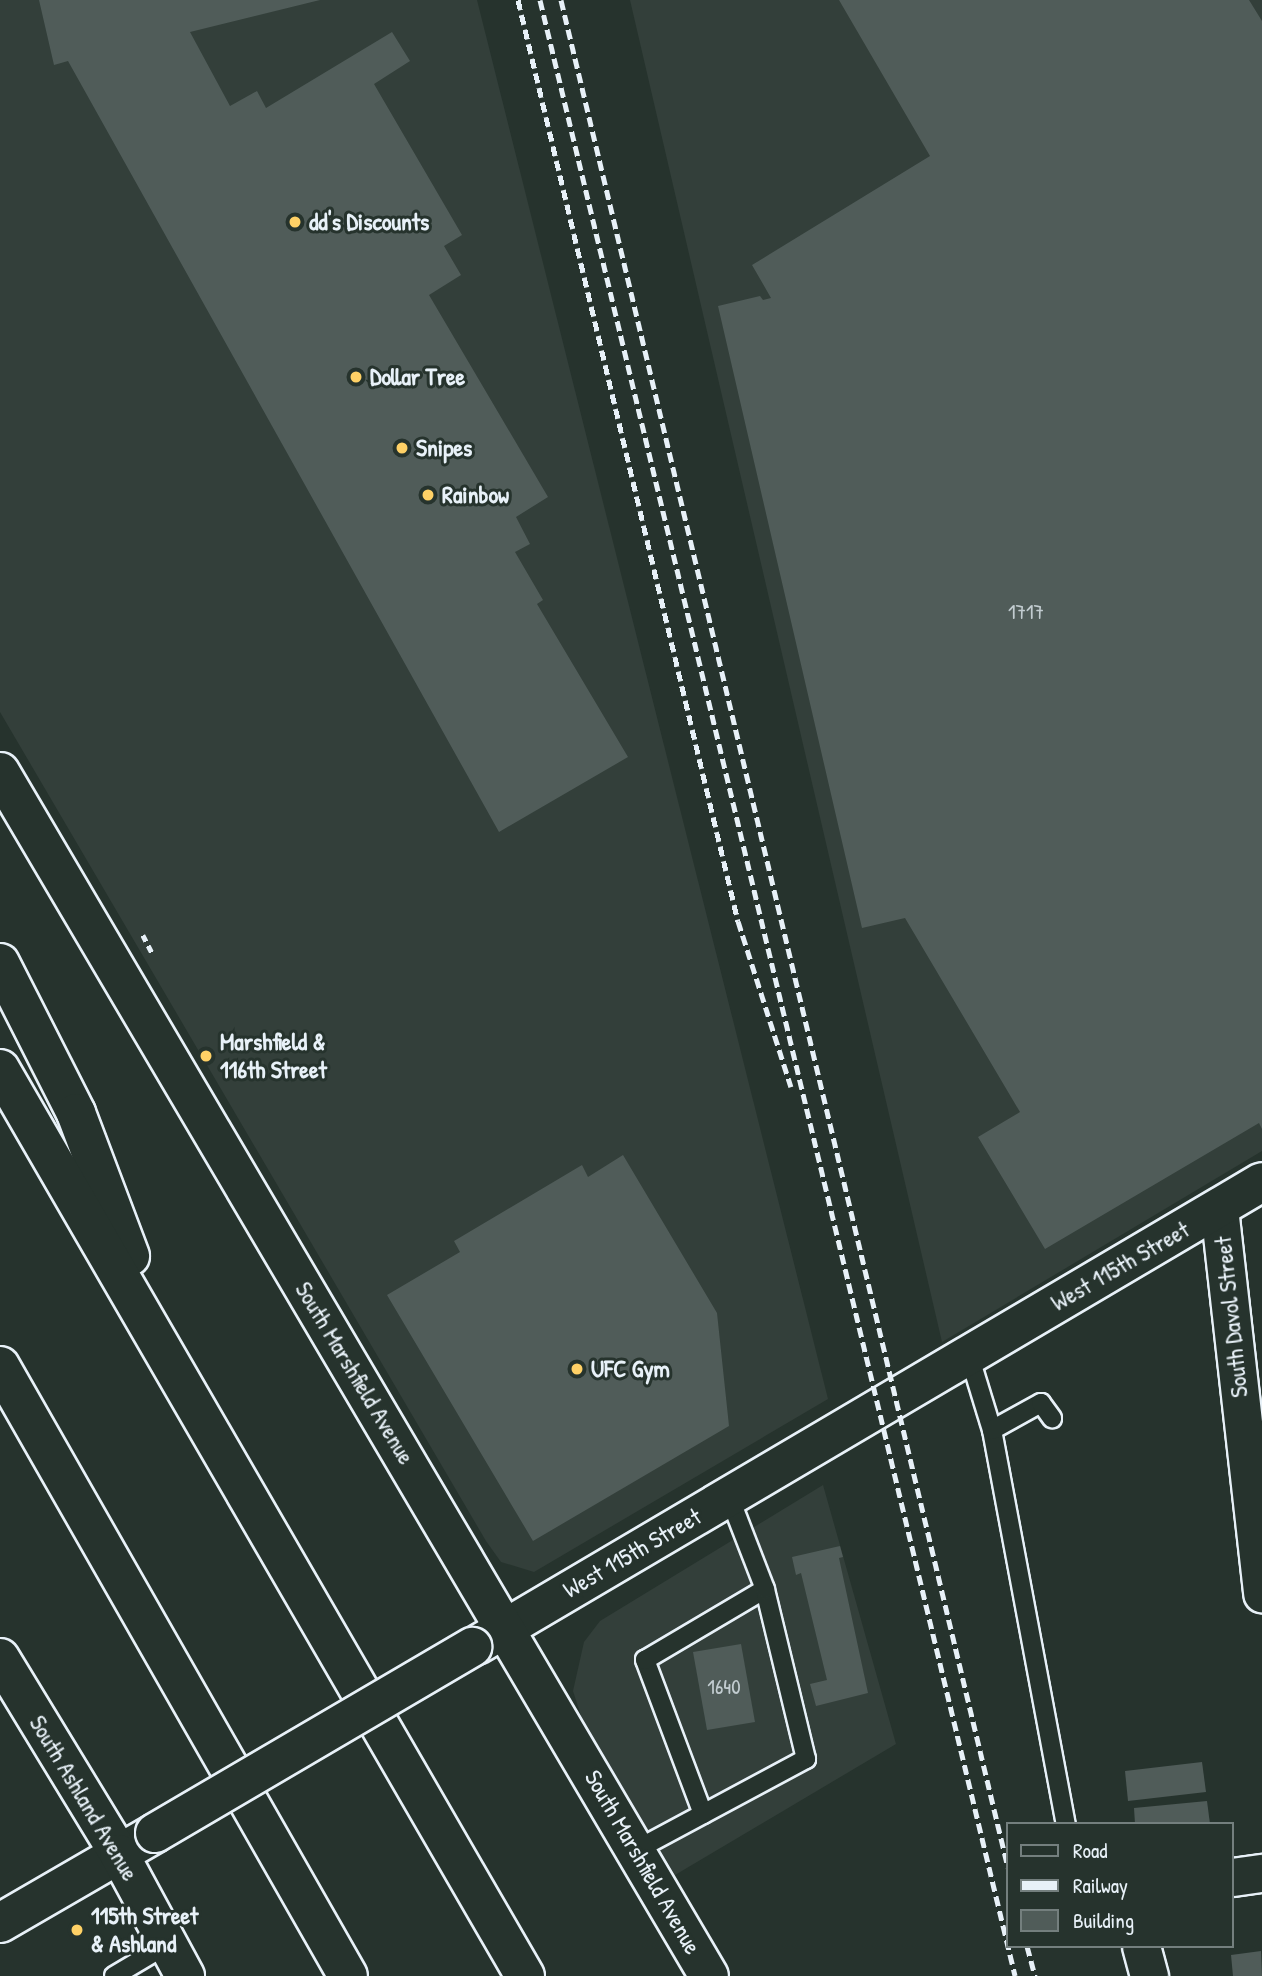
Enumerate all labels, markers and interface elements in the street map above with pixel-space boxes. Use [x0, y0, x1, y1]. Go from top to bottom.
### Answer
place label: dd's Discounts [309, 208, 429, 236]
marker: dd's Discounts [287, 214, 303, 230]
place label: Dollar Tree [370, 363, 465, 391]
marker: Dollar Tree [348, 369, 364, 385]
place label: Snipes [416, 434, 472, 462]
marker: Snipes [394, 440, 410, 456]
place label: Rainbow [442, 481, 509, 509]
marker: Rainbow [420, 487, 436, 503]
house number: 1717 [1008, 599, 1044, 625]
place label: Marshfield & 116th Street [220, 1028, 327, 1084]
marker: Marshfield & 116th Street [198, 1048, 214, 1064]
street label: West 115th Street [1046, 1215, 1194, 1317]
street label: South Davol Street [1208, 1235, 1254, 1399]
street label: South Marshfield Avenue [289, 1277, 421, 1469]
place label: UFC Gym [591, 1355, 670, 1383]
marker: UFC Gym [569, 1361, 585, 1377]
street label: West 115th Street [558, 1502, 706, 1604]
house number: 1640 [707, 1674, 741, 1700]
street label: South Ashland Avenue [23, 1710, 145, 1886]
street label: South Marshfield Avenue [579, 1765, 707, 1959]
legend [1006, 1822, 1234, 1948]
text: Road [1073, 1836, 1107, 1865]
text: Railway [1073, 1871, 1128, 1900]
place label: 115th Street & Ashland [91, 1902, 198, 1958]
text: Building [1073, 1906, 1134, 1935]
marker: 115th Street & Ashland [69, 1922, 85, 1938]

